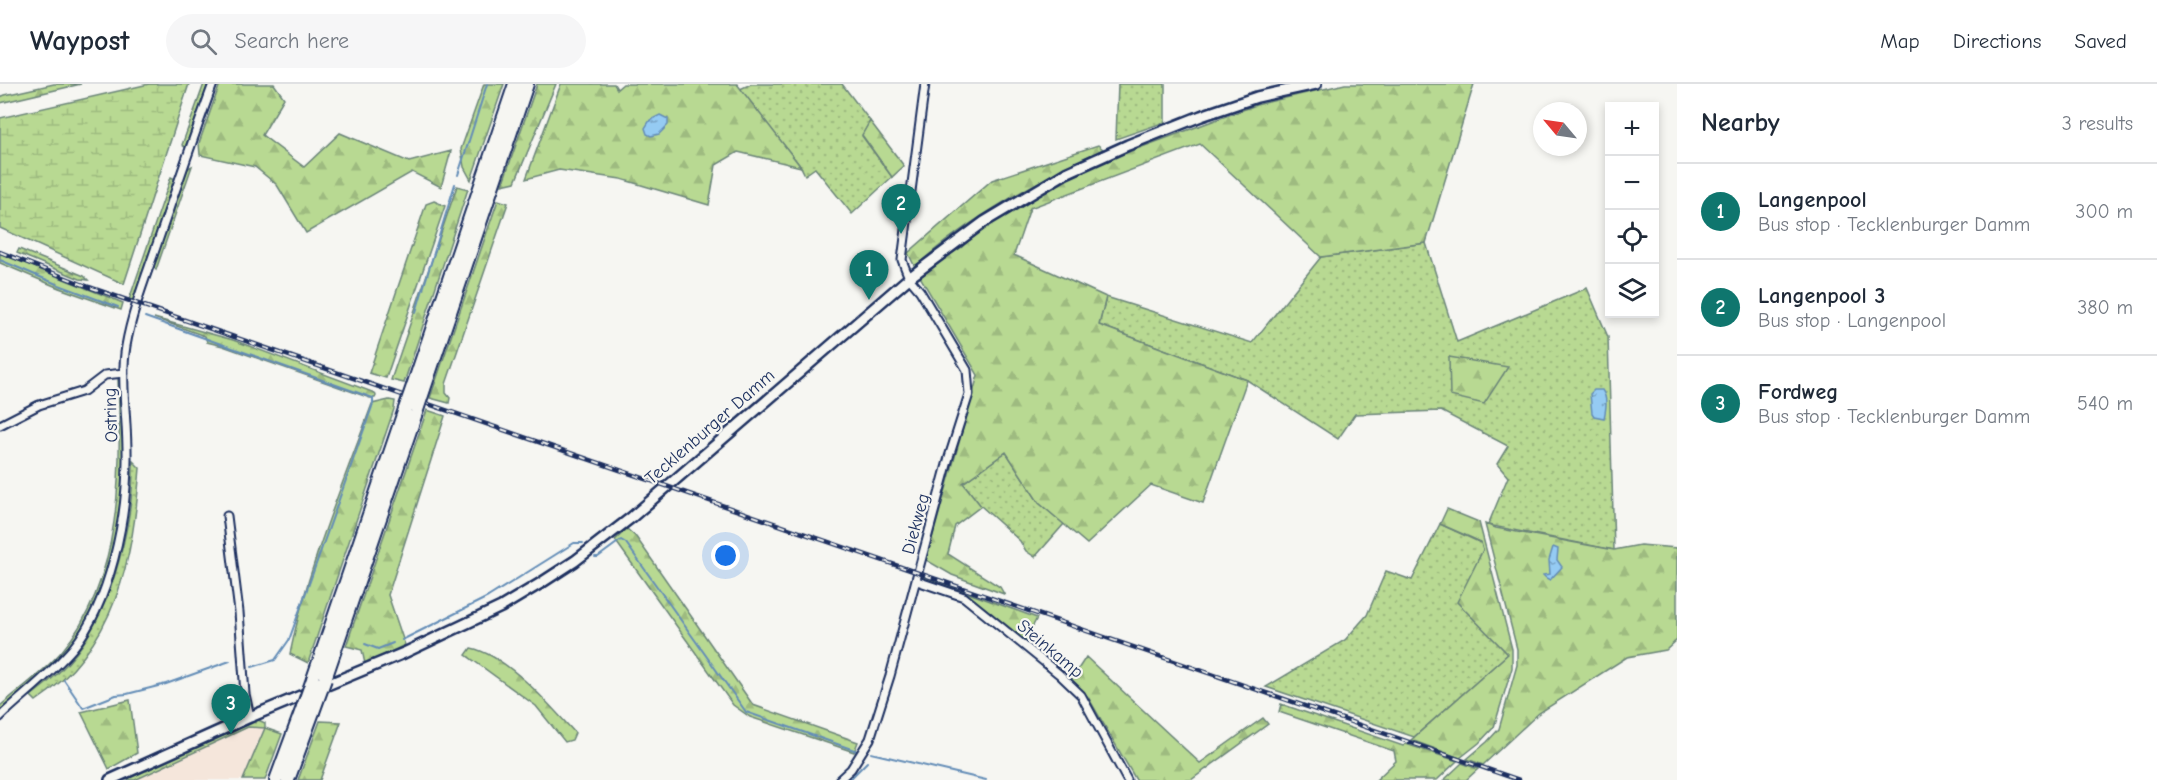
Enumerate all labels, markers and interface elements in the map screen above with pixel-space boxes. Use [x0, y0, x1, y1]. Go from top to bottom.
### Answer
search box [166, 14, 586, 68]
text: Waypost [30, 25, 130, 57]
icon: search [187, 25, 220, 58]
text: Search here [235, 28, 349, 54]
text: Map [1880, 29, 1920, 53]
text: Directions [1953, 29, 2042, 53]
text: Saved [2075, 29, 2127, 53]
north arrow [1533, 102, 1587, 156]
map controls [1605, 102, 1659, 318]
button: + [1605, 102, 1659, 156]
text: Nearby [1701, 108, 1780, 138]
text: 3 results [2062, 112, 2133, 135]
button: − [1605, 156, 1659, 210]
pin: 2 [882, 184, 920, 234]
text: Langenpool [1758, 187, 1867, 213]
text: 1 [1717, 200, 1724, 223]
text: 300 m [2075, 200, 2133, 223]
button: locate [1605, 210, 1659, 264]
text: Bus stop · Tecklenburger Damm [1758, 213, 2030, 236]
pin: 1 [850, 250, 888, 300]
button: layers [1605, 264, 1659, 318]
text: Langenpool 3 [1758, 283, 1885, 309]
text: 2 [1716, 296, 1725, 319]
text: 380 m [2077, 296, 2133, 319]
text: Bus stop · Langenpool [1758, 309, 1946, 332]
street label: Tecklenburger Damm [641, 365, 779, 489]
text: Fordweg [1758, 379, 1838, 405]
street label: Ostring [100, 387, 122, 443]
text: 3 [1716, 392, 1725, 415]
text: 540 m [2077, 392, 2133, 415]
text: Bus stop · Tecklenburger Damm [1758, 405, 2030, 428]
street label: Diekweg [898, 491, 934, 557]
your location [711, 541, 740, 570]
street label: Steinkamp [1013, 615, 1087, 683]
pin: 3 [212, 684, 250, 734]

